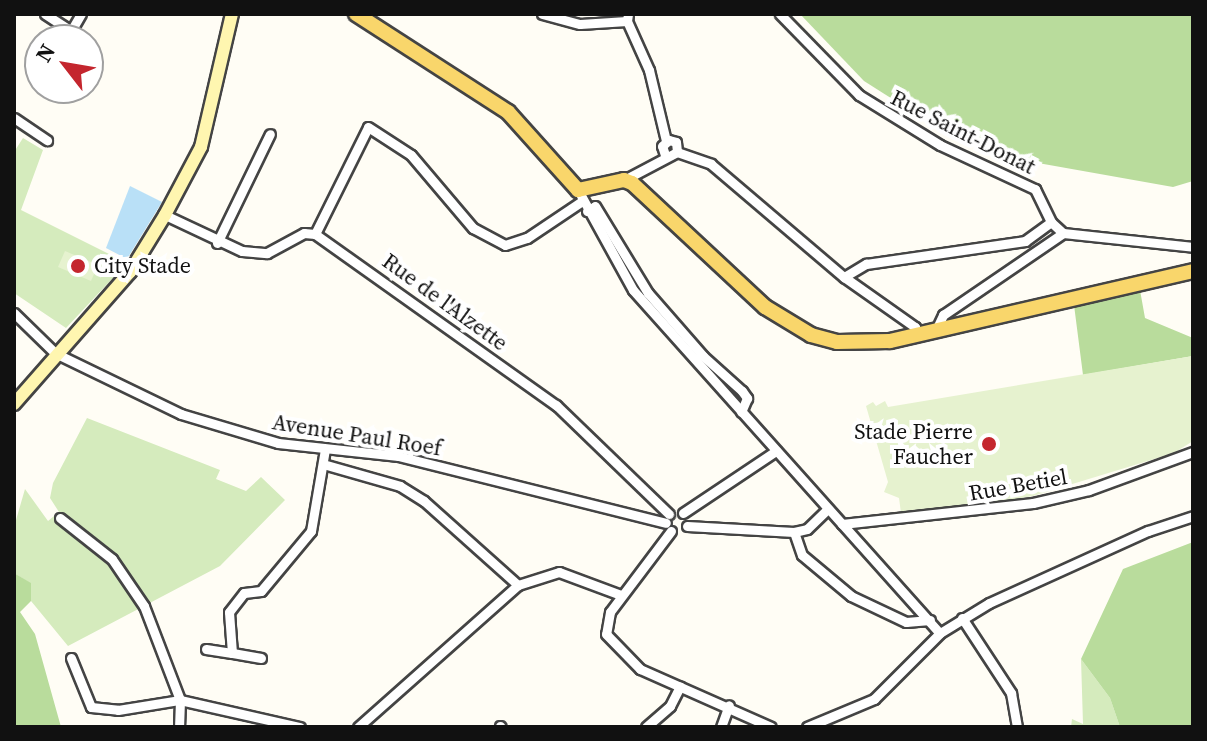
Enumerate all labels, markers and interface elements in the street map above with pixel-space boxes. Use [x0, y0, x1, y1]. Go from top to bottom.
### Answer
north arrow [24, 24, 104, 104]
text: N [28, 38, 62, 67]
street label: Rue Saint-Donat [886, 84, 1040, 180]
street label: Rue de l'Alzette [377, 248, 513, 356]
place label: City Stade [94, 253, 191, 279]
marker: City Stade [69, 257, 87, 275]
street label: Avenue Paul Roef [270, 409, 444, 461]
place label: Stade Pierre Faucher [854, 418, 973, 470]
marker: Stade Pierre Faucher [980, 435, 998, 453]
street label: Rue Betiel [967, 463, 1069, 507]

